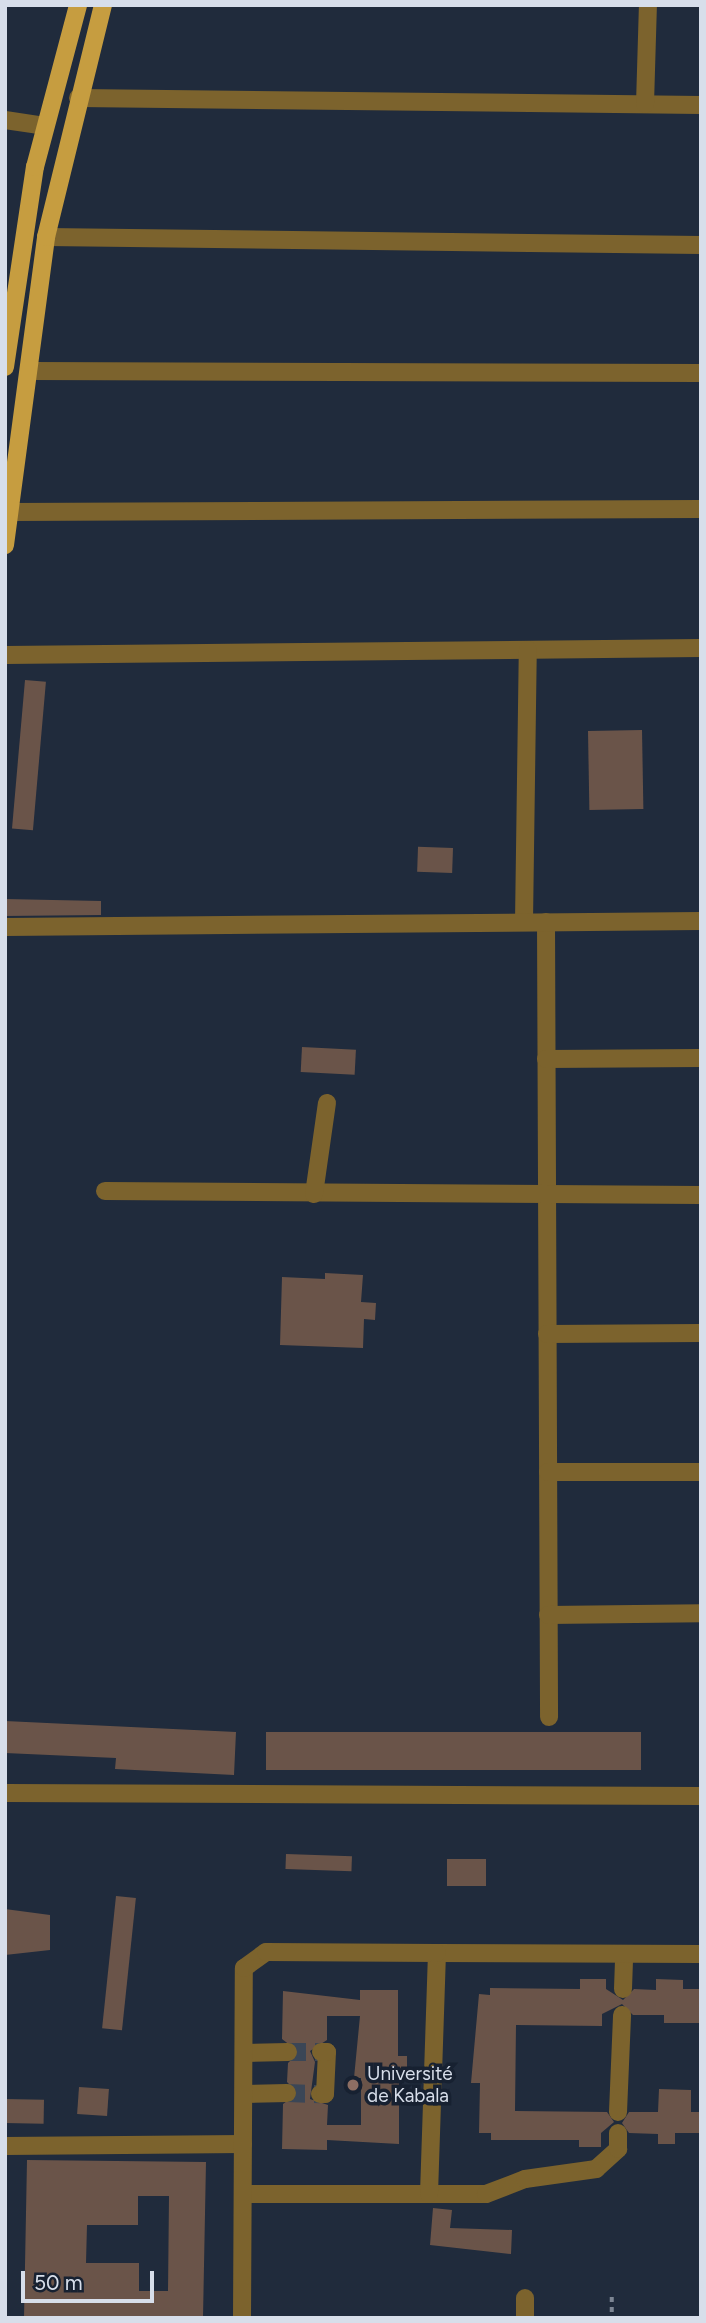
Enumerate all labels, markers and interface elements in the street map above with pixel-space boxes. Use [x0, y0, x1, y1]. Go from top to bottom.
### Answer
place label: Université de Kabala [367, 2063, 453, 2107]
marker: Université de Kabala [345, 2077, 361, 2093]
scale bar [24, 2256, 158, 2300]
text: 50 m [34, 2270, 83, 2295]

